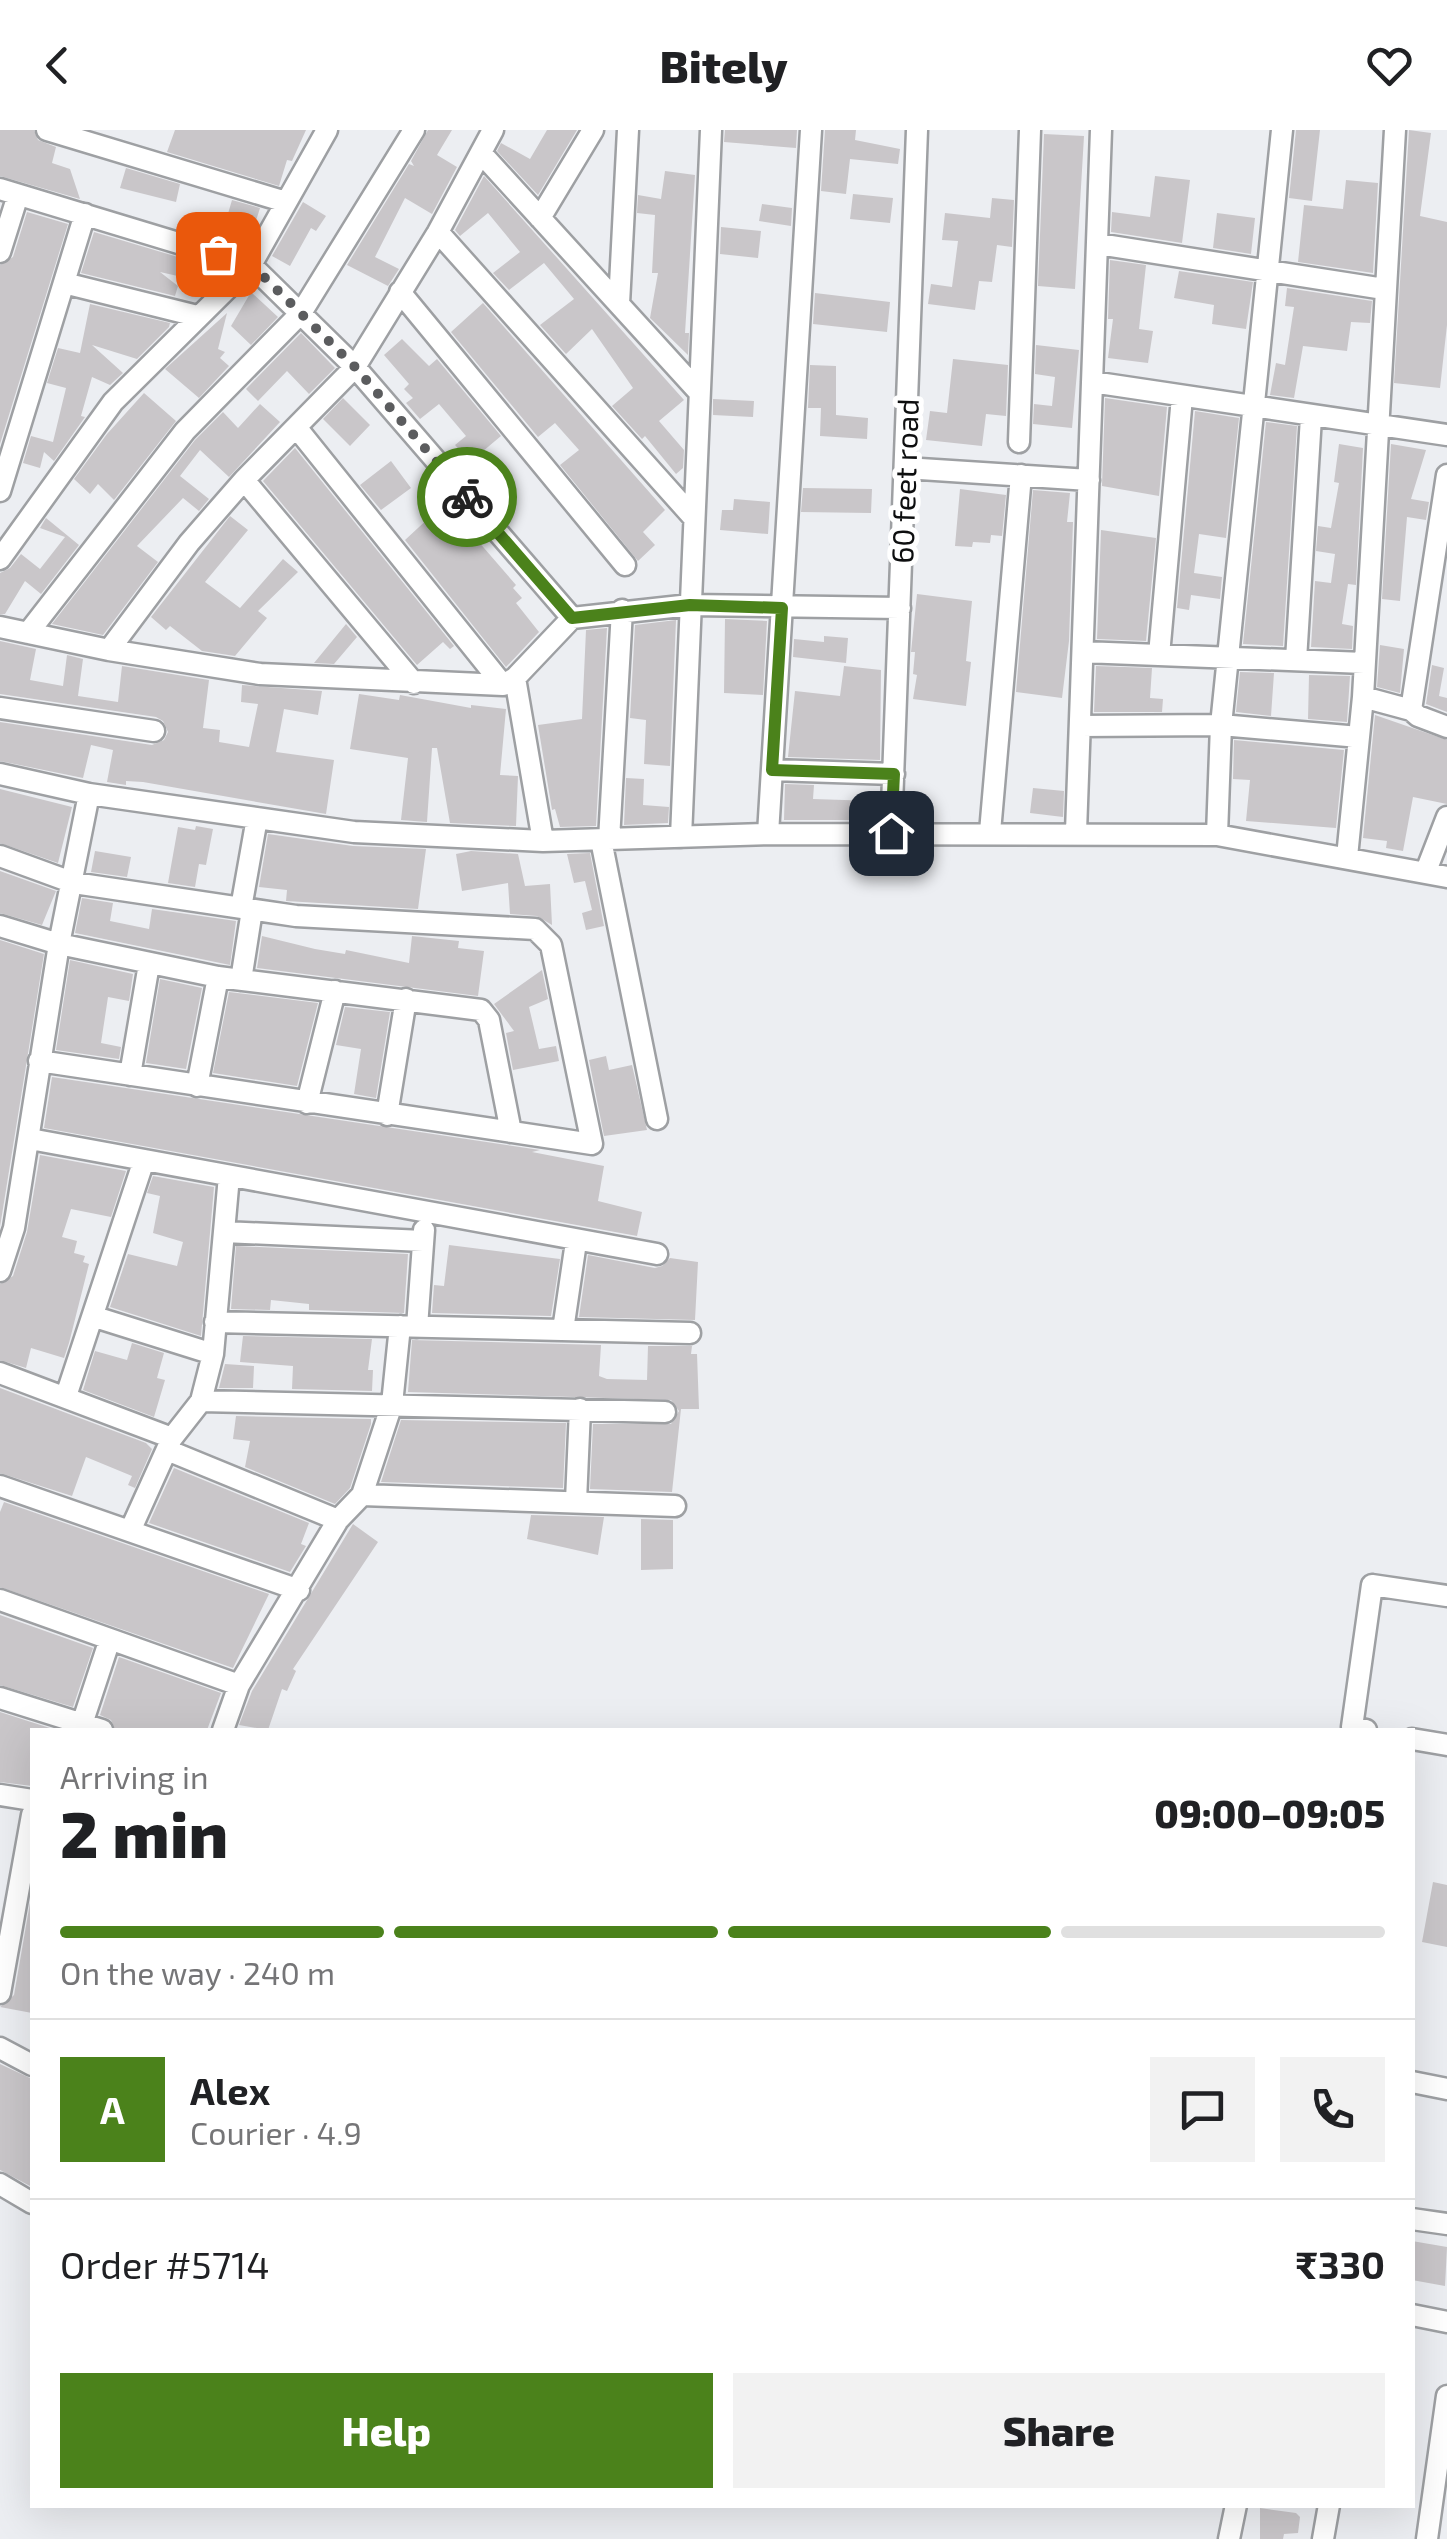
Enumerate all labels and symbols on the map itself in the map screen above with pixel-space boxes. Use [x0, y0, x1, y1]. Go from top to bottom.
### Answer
pin [176, 212, 261, 297]
street label: 60 feet road [883, 398, 925, 564]
courier [417, 447, 517, 547]
pin [849, 791, 934, 876]

